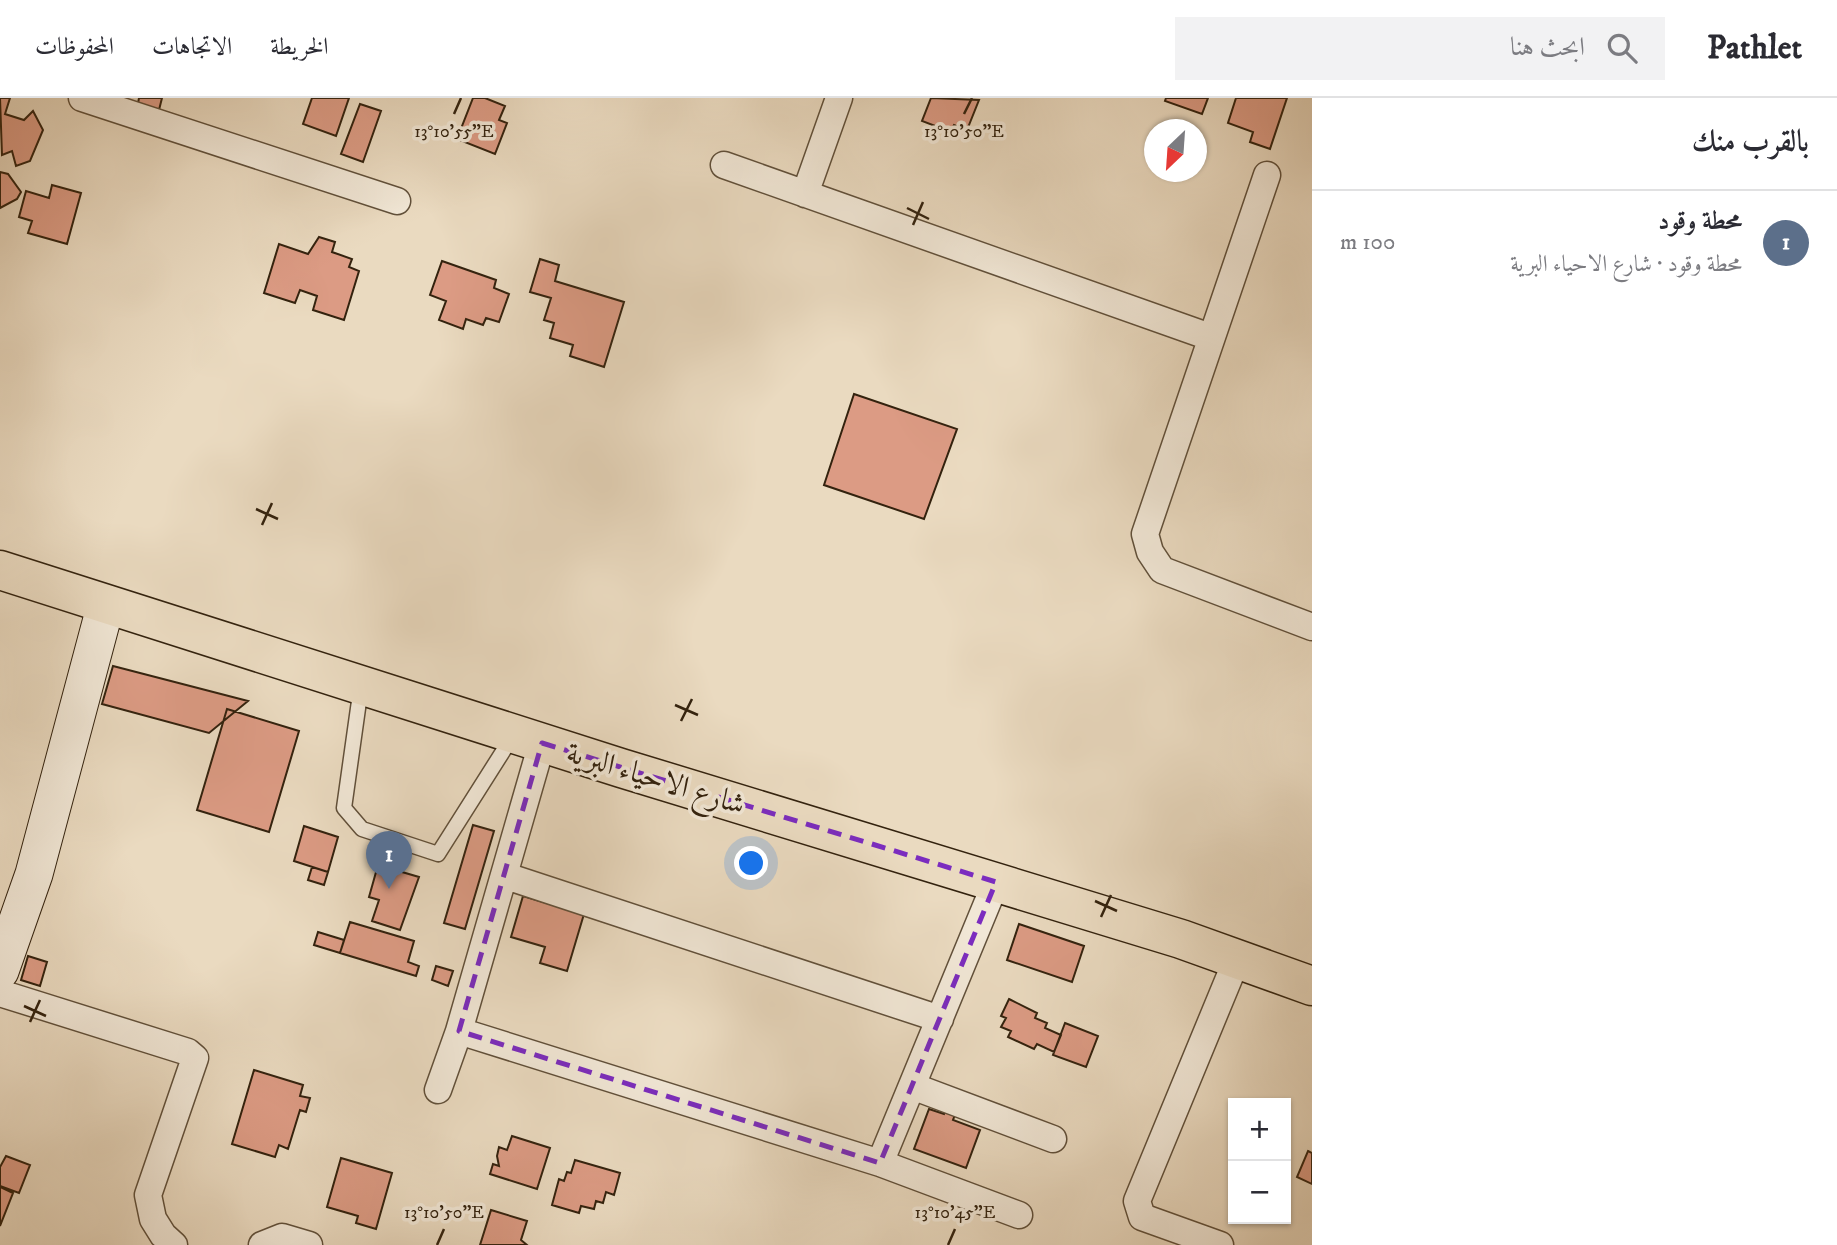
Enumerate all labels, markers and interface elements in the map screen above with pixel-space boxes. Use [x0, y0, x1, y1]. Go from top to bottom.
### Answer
search box [1175, 17, 1665, 80]
text: Pathlet [1707, 28, 1802, 69]
icon: search [1603, 29, 1641, 67]
text: ابحث هنا [1510, 31, 1585, 64]
text: المحفوظات [35, 32, 114, 62]
text: الاتجاهات [152, 32, 232, 62]
text: الخريطة [270, 32, 329, 62]
north arrow [1144, 119, 1207, 182]
text: 13°10'55"E [414, 121, 494, 143]
text: 13°10'50"E [924, 121, 1004, 143]
text: بالقرب منك [1692, 124, 1809, 161]
text: محطة وقود [1658, 205, 1742, 238]
text: 100 m [1340, 228, 1395, 257]
text: 1 [1782, 228, 1790, 257]
text: محطة وقود · شارع الاحياء البرية [1510, 250, 1742, 279]
street label: شارع الاحياء البرية [560, 735, 749, 829]
pin: 1 [366, 831, 412, 889]
your location [734, 846, 768, 880]
map controls [1228, 1098, 1291, 1224]
button: + [1228, 1098, 1291, 1161]
button: − [1228, 1161, 1291, 1224]
text: 13°10'50"E [404, 1202, 484, 1224]
text: 13°10'45"E [915, 1202, 996, 1224]

